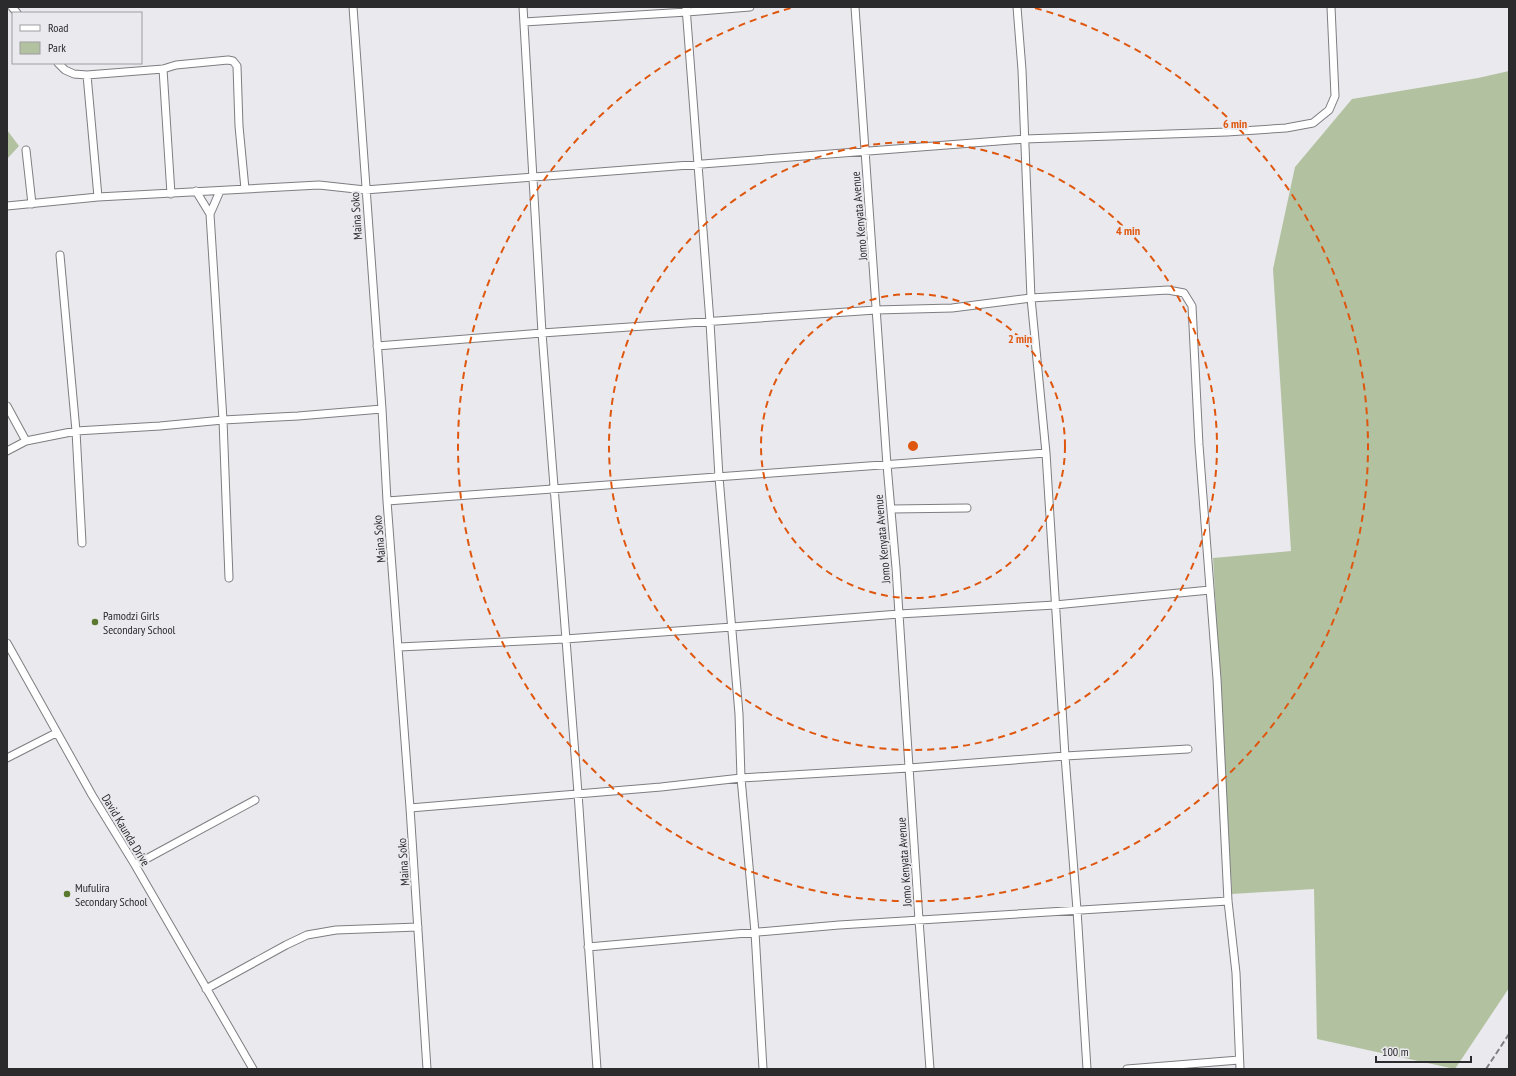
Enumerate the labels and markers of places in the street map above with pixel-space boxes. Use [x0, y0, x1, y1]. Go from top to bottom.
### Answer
centre of rings [906, 439, 920, 453]
place label: Pamodzi Girls Secondary School [103, 608, 176, 637]
marker: Pamodzi Girls Secondary School [90, 617, 100, 627]
place label: Mufulira Secondary School [75, 880, 148, 909]
marker: Mufulira Secondary School [62, 889, 72, 899]

